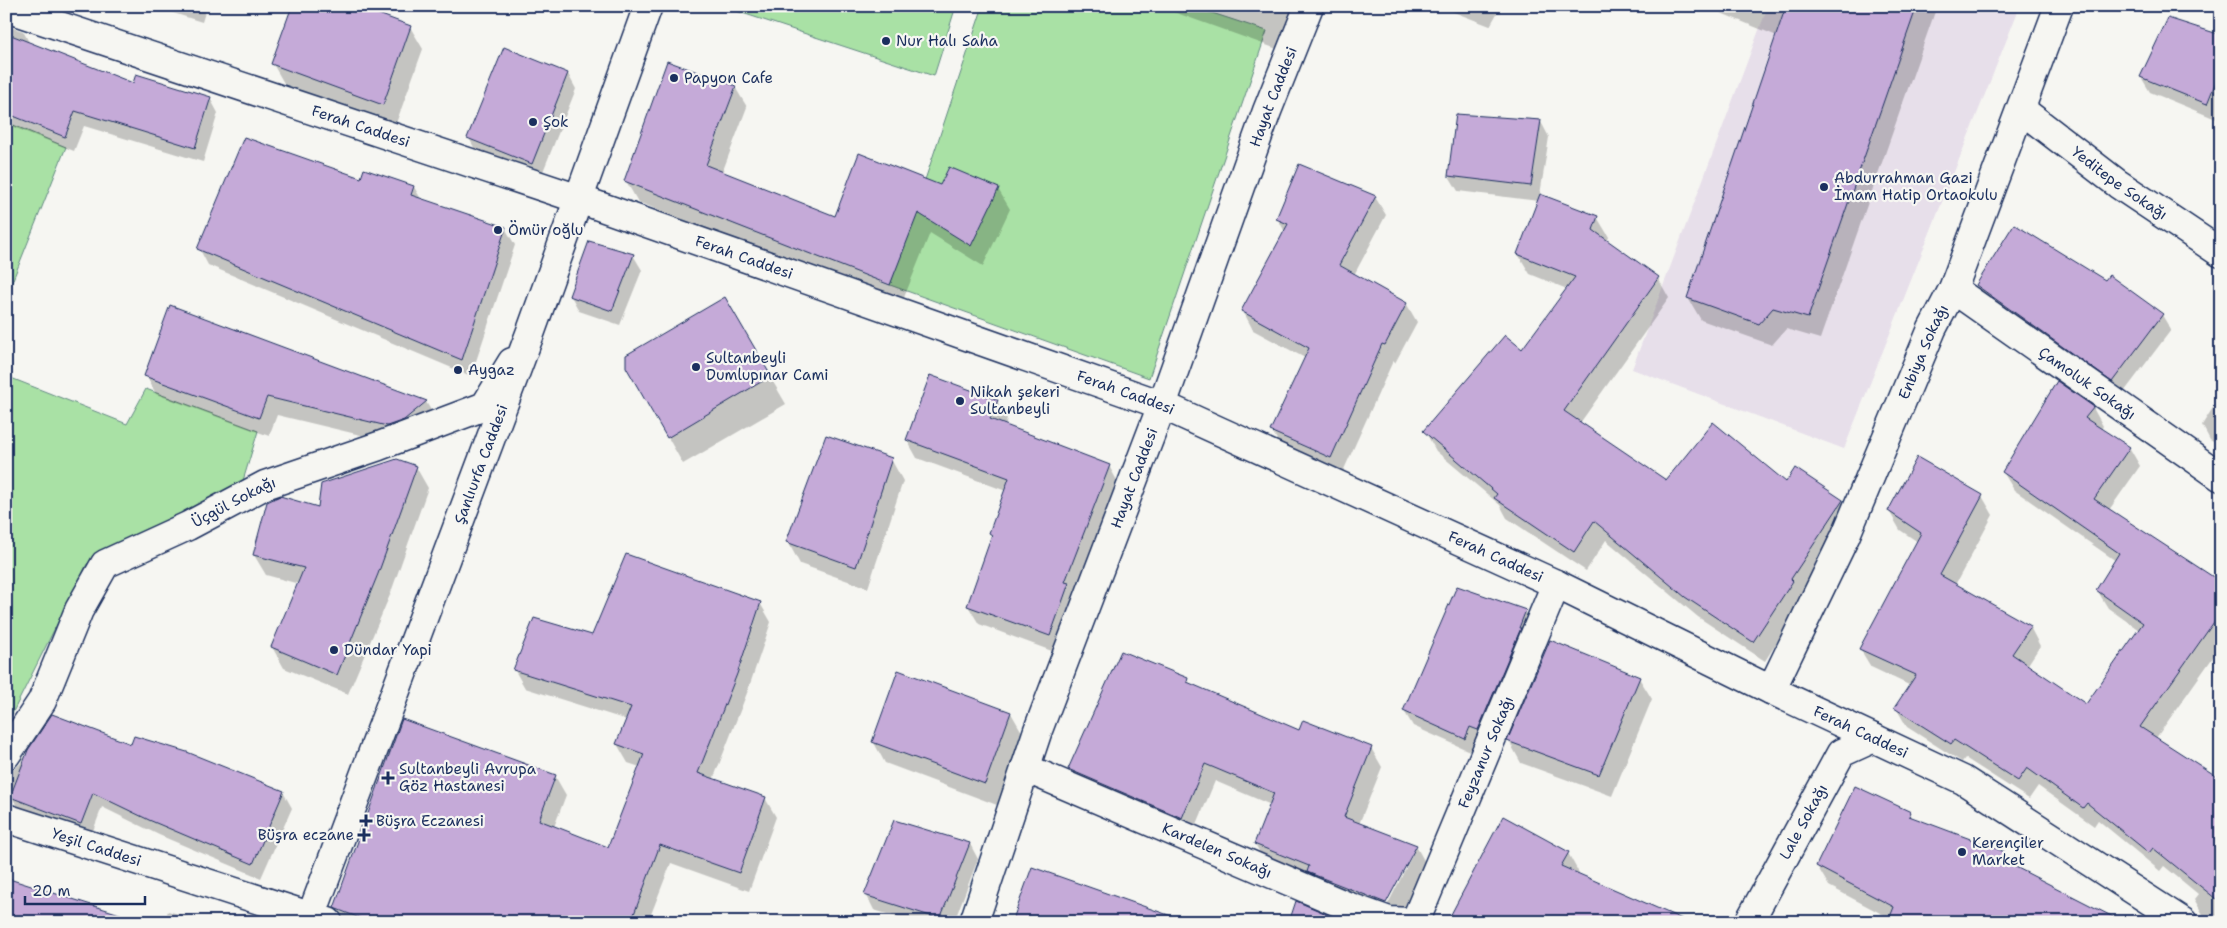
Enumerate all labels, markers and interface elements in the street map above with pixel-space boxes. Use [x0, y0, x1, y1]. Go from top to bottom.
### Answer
place label: Nur Halı Saha [896, 31, 999, 51]
marker: Nur Halı Saha [880, 35, 892, 47]
street label: Hayat Caddesi [1245, 44, 1302, 150]
place label: Papyon Cafe [684, 68, 773, 88]
marker: Papyon Cafe [668, 72, 680, 84]
street label: Ferah Caddesi [309, 101, 413, 152]
place label: Şok [543, 112, 569, 132]
marker: Şok [527, 116, 539, 128]
street label: Yeditepe Sokağı [2067, 142, 2171, 224]
place label: Abdurrahman Gazi İmam Hatip Ortaokulu [1834, 168, 1998, 205]
marker: Abdurrahman Gazi İmam Hatip Ortaokulu [1818, 181, 1830, 193]
place label: Ömür oğlu [508, 220, 583, 240]
marker: Ömür oğlu [492, 224, 504, 236]
street label: Ferah Caddesi [692, 231, 796, 284]
street label: Enbiya Sokağı [1894, 301, 1953, 402]
street label: Çamoluk Sokağı [2035, 342, 2140, 424]
place label: Sultanbeyli Dumlupınar Cami [706, 348, 829, 385]
place label: Aygaz [468, 360, 515, 380]
marker: Sultanbeyli Dumlupınar Cami [690, 361, 702, 373]
marker: Aygaz [452, 364, 464, 376]
street label: Ferah Caddesi [1074, 366, 1178, 419]
place label: Nikah şekeri Sultanbeyli [970, 382, 1060, 419]
marker: Nikah şekeri Sultanbeyli [954, 395, 966, 407]
street label: Şanlıurfa Caddesi [449, 402, 513, 527]
street label: Hayat Caddesi [1106, 425, 1162, 531]
street label: Üçgül Sokağı [188, 472, 278, 532]
street label: Ferah Caddesi [1445, 526, 1547, 587]
place label: Dündar Yapi [344, 640, 432, 660]
marker: Dündar Yapi [328, 644, 340, 656]
street label: Feyzanur Sokağı [1454, 693, 1518, 811]
street label: Ferah Caddesi [1810, 701, 1912, 763]
place label: Sultanbeyli Avrupa Göz Hastanesi [399, 759, 537, 796]
marker: Sultanbeyli Avrupa Göz Hastanesi [381, 771, 395, 785]
street label: Lale Sokağı [1775, 781, 1832, 863]
place label: Büşra Eczanesi [376, 811, 484, 831]
marker: Büşra Eczanesi [360, 815, 372, 827]
street label: Kardelen Sokağı [1159, 818, 1275, 883]
street label: Yeşil Caddesi [49, 823, 144, 871]
place label: Büşra eczane [258, 825, 354, 845]
marker: Büşra eczane [358, 829, 370, 841]
place label: Kerençiler Market [1972, 833, 2044, 870]
marker: Kerençiler Market [1956, 846, 1968, 858]
scale bar [25, 873, 145, 905]
text: 20 m [32, 881, 71, 901]

